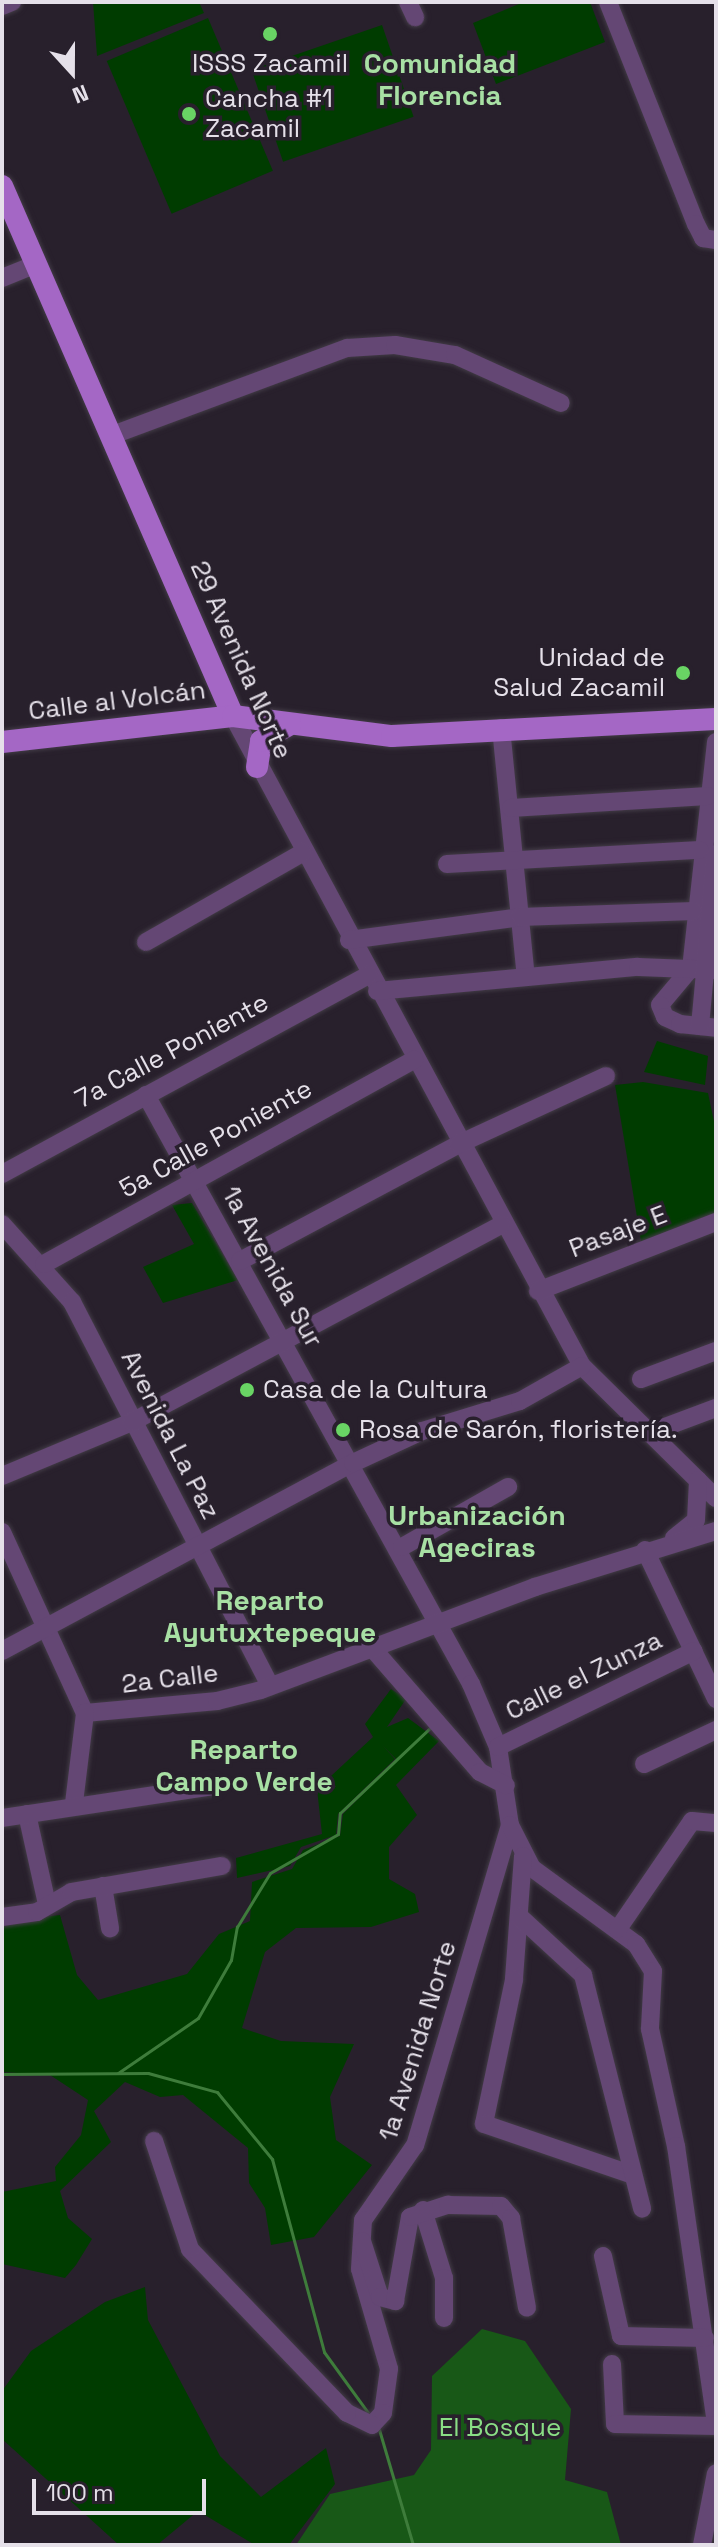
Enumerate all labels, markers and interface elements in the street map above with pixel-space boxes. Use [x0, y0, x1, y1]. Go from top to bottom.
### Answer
marker: ISSS Zacamil [259, 23, 281, 45]
north arrow [32, 32, 112, 112]
district label: Comunidad Florencia [364, 46, 516, 112]
place label: ISSS Zacamil [192, 48, 348, 80]
text: N [69, 79, 93, 110]
place label: Cancha #1 Zacamil [205, 83, 333, 144]
marker: Cancha #1 Zacamil [180, 105, 198, 123]
street label: 29 Avenida Norte [183, 556, 299, 764]
place label: Unidad de Salud Zacamil [493, 642, 665, 704]
marker: Unidad de Salud Zacamil [672, 662, 694, 684]
street label: Calle al Volcán [27, 675, 207, 727]
street label: 7a Calle Poniente [70, 987, 274, 1115]
street label: 5a Calle Poniente [114, 1073, 318, 1205]
street label: 1a Avenida Sur [215, 1181, 329, 1353]
street label: Pasaje E [565, 1199, 671, 1265]
street label: Avenida La Paz [114, 1345, 226, 1525]
place label: Casa de la Cultura [263, 1374, 488, 1406]
marker: Casa de la Cultura [238, 1381, 256, 1399]
place label: Rosa de Sarón, floristería. [359, 1414, 678, 1446]
marker: Rosa de Sarón, floristería. [334, 1421, 352, 1439]
district label: Urbanización Ageciras [388, 1498, 566, 1564]
district label: Reparto Ayutuxtepeque [164, 1583, 376, 1649]
street label: Calle el Zunza [501, 1625, 667, 1727]
street label: 2a Calle [120, 1658, 220, 1700]
district label: Reparto Campo Verde [155, 1732, 333, 1798]
street label: 1a Avenida Norte [373, 1937, 463, 2145]
park label: El Bosque [439, 2412, 561, 2444]
scale bar [36, 2463, 210, 2513]
text: 100 m [46, 2477, 114, 2508]

